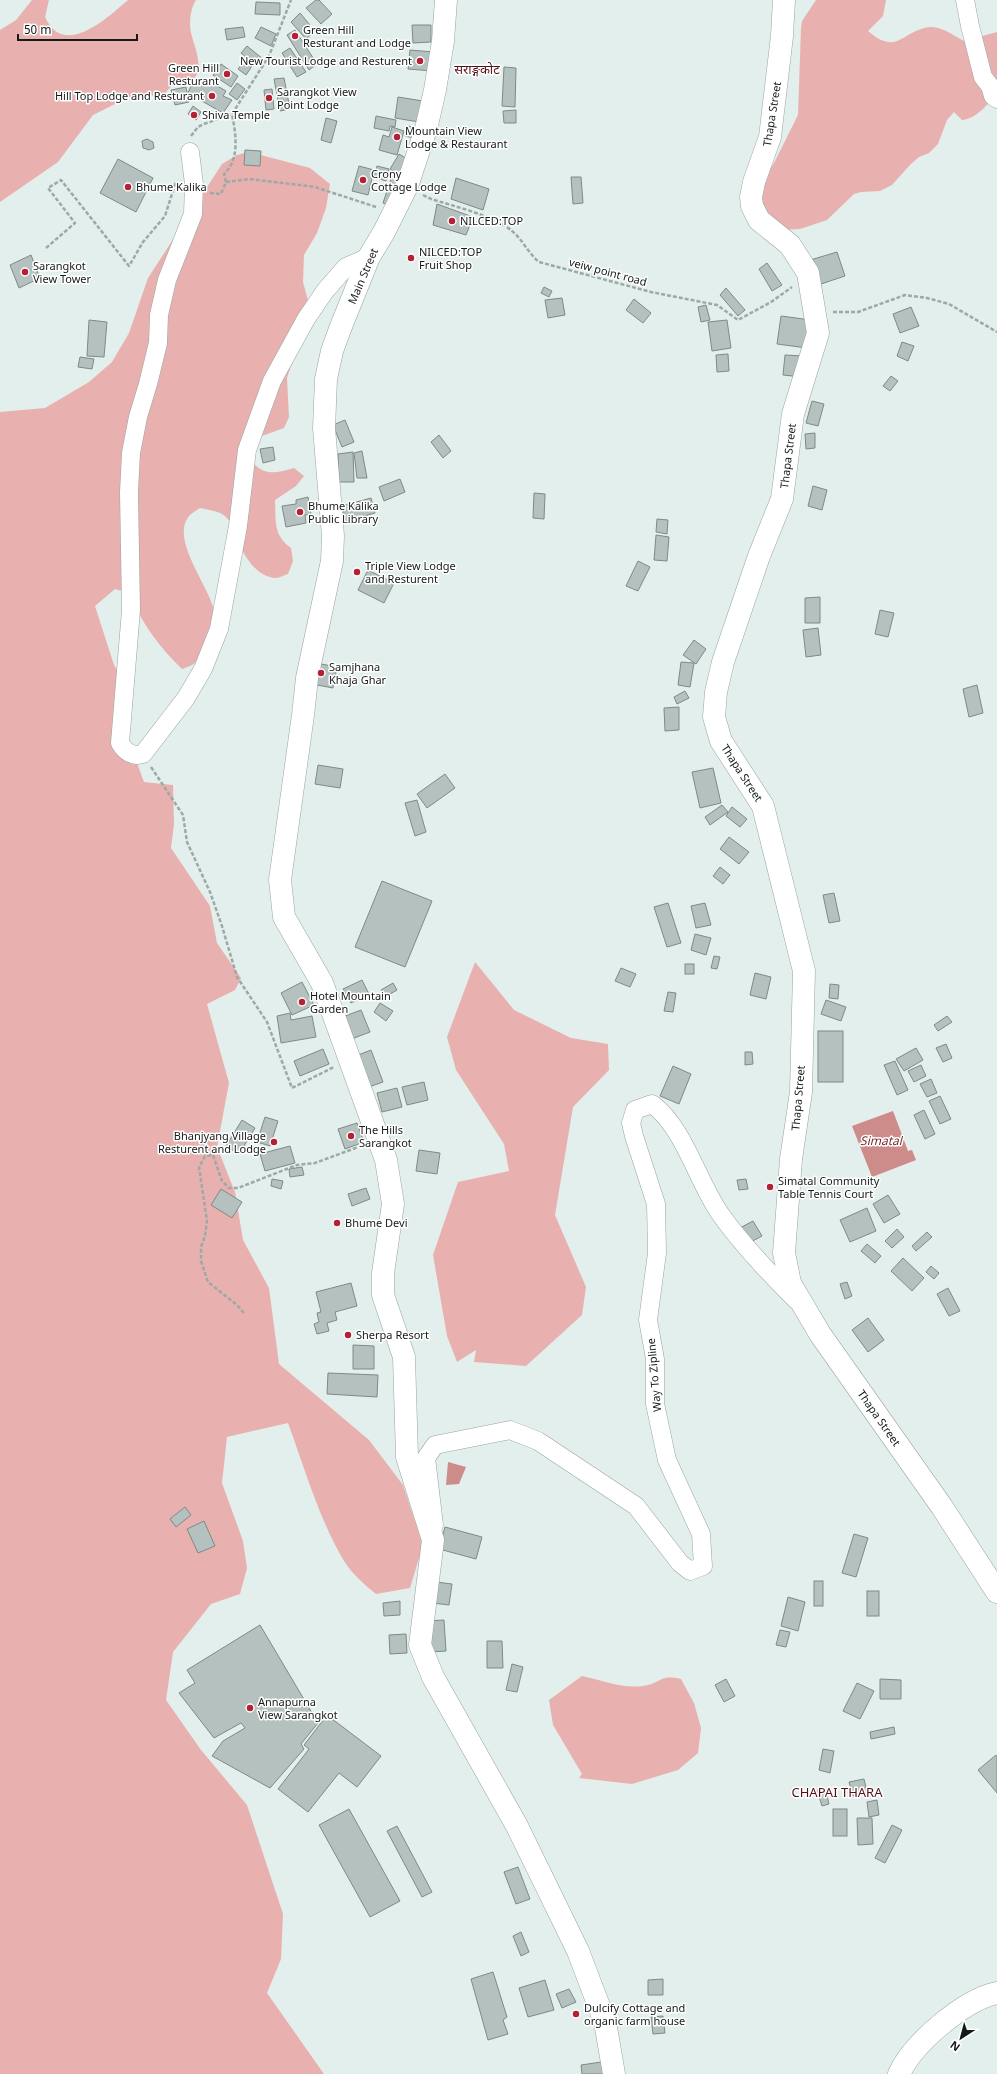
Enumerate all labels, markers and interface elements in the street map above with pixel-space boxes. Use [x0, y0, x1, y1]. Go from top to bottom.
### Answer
scale bar [18, 16, 137, 42]
text: 50 m [24, 23, 52, 39]
place label: Green Hill Resturant and Lodge [303, 24, 411, 51]
marker: Green Hill Resturant and Lodge [290, 31, 300, 41]
place label: New Tourist Lodge and Resturent [240, 55, 412, 69]
marker: New Tourist Lodge and Resturent [415, 56, 425, 66]
place label: Green Hill Resturant [168, 62, 219, 89]
district label: सराङ्गकोट [454, 62, 500, 79]
marker: Green Hill Resturant [222, 69, 232, 79]
street label: Thapa Street [761, 81, 785, 148]
place label: Sarangkot View Point Lodge [277, 86, 357, 113]
place label: Hill Top Lodge and Resturant [55, 90, 204, 104]
marker: Hill Top Lodge and Resturant [207, 91, 217, 101]
marker: Sarangkot View Point Lodge [264, 93, 274, 103]
place label: Shiva Temple [202, 109, 270, 123]
marker: Shiva Temple [189, 110, 199, 120]
place label: Mountain View Lodge & Restaurant [405, 125, 507, 152]
marker: Mountain View Lodge & Restaurant [392, 132, 402, 142]
place label: Crony Cottage Lodge [371, 168, 447, 195]
marker: Crony Cottage Lodge [358, 175, 368, 185]
place label: Bhume Kalika [136, 181, 207, 195]
marker: Bhume Kalika [123, 182, 133, 192]
place label: NILCED:TOP [460, 215, 523, 229]
marker: NILCED:TOP [447, 216, 457, 226]
street label: Main Street [346, 246, 382, 306]
place label: NILCED:TOP Fruit Shop [419, 246, 482, 273]
marker: NILCED:TOP Fruit Shop [406, 253, 416, 263]
street label: veiw point road [567, 256, 648, 290]
place label: Sarangkot View Tower [33, 260, 92, 287]
marker: Sarangkot View Tower [20, 267, 30, 277]
street label: Thapa Street [778, 423, 800, 490]
place label: Bhume Kalika Public Library [308, 500, 379, 527]
marker: Bhume Kalika Public Library [295, 507, 305, 517]
place label: Triple View Lodge and Resturent [365, 560, 456, 587]
marker: Triple View Lodge and Resturent [352, 567, 362, 577]
place label: Samjhana Khaja Ghar [329, 661, 387, 688]
marker: Samjhana Khaja Ghar [316, 668, 326, 678]
street label: Thapa Street [717, 742, 765, 805]
place label: Hotel Mountain Garden [310, 990, 391, 1017]
marker: Hotel Mountain Garden [297, 997, 307, 1007]
street label: Thapa Street [789, 1065, 809, 1131]
place label: The Hills Sarangkot [359, 1124, 412, 1151]
place label: Bhanjyang Village Resturent and Lodge [158, 1130, 266, 1157]
marker: The Hills Sarangkot [346, 1131, 356, 1141]
water label: Simatal [860, 1134, 904, 1150]
marker: Bhanjyang Village Resturent and Lodge [269, 1137, 279, 1147]
place label: Simatal Community Table Tennis Court [778, 1175, 880, 1202]
marker: Simatal Community Table Tennis Court [765, 1182, 775, 1192]
place label: Bhume Devi [345, 1217, 408, 1231]
marker: Bhume Devi [332, 1218, 342, 1228]
place label: Sherpa Resort [356, 1329, 429, 1343]
marker: Sherpa Resort [343, 1330, 353, 1340]
street label: Way To Zipline [645, 1337, 665, 1412]
street label: Thapa Street [854, 1388, 903, 1449]
place label: Annapurna View Sarangkot [258, 1696, 338, 1723]
marker: Annapurna View Sarangkot [245, 1703, 255, 1713]
district label: CHAPAI THARA [791, 1785, 883, 1802]
place label: Dulcify Cottage and organic farm house [584, 2002, 685, 2029]
marker: Dulcify Cottage and organic farm house [571, 2009, 581, 2019]
north arrow [941, 2018, 981, 2058]
text: N [948, 2037, 963, 2054]

